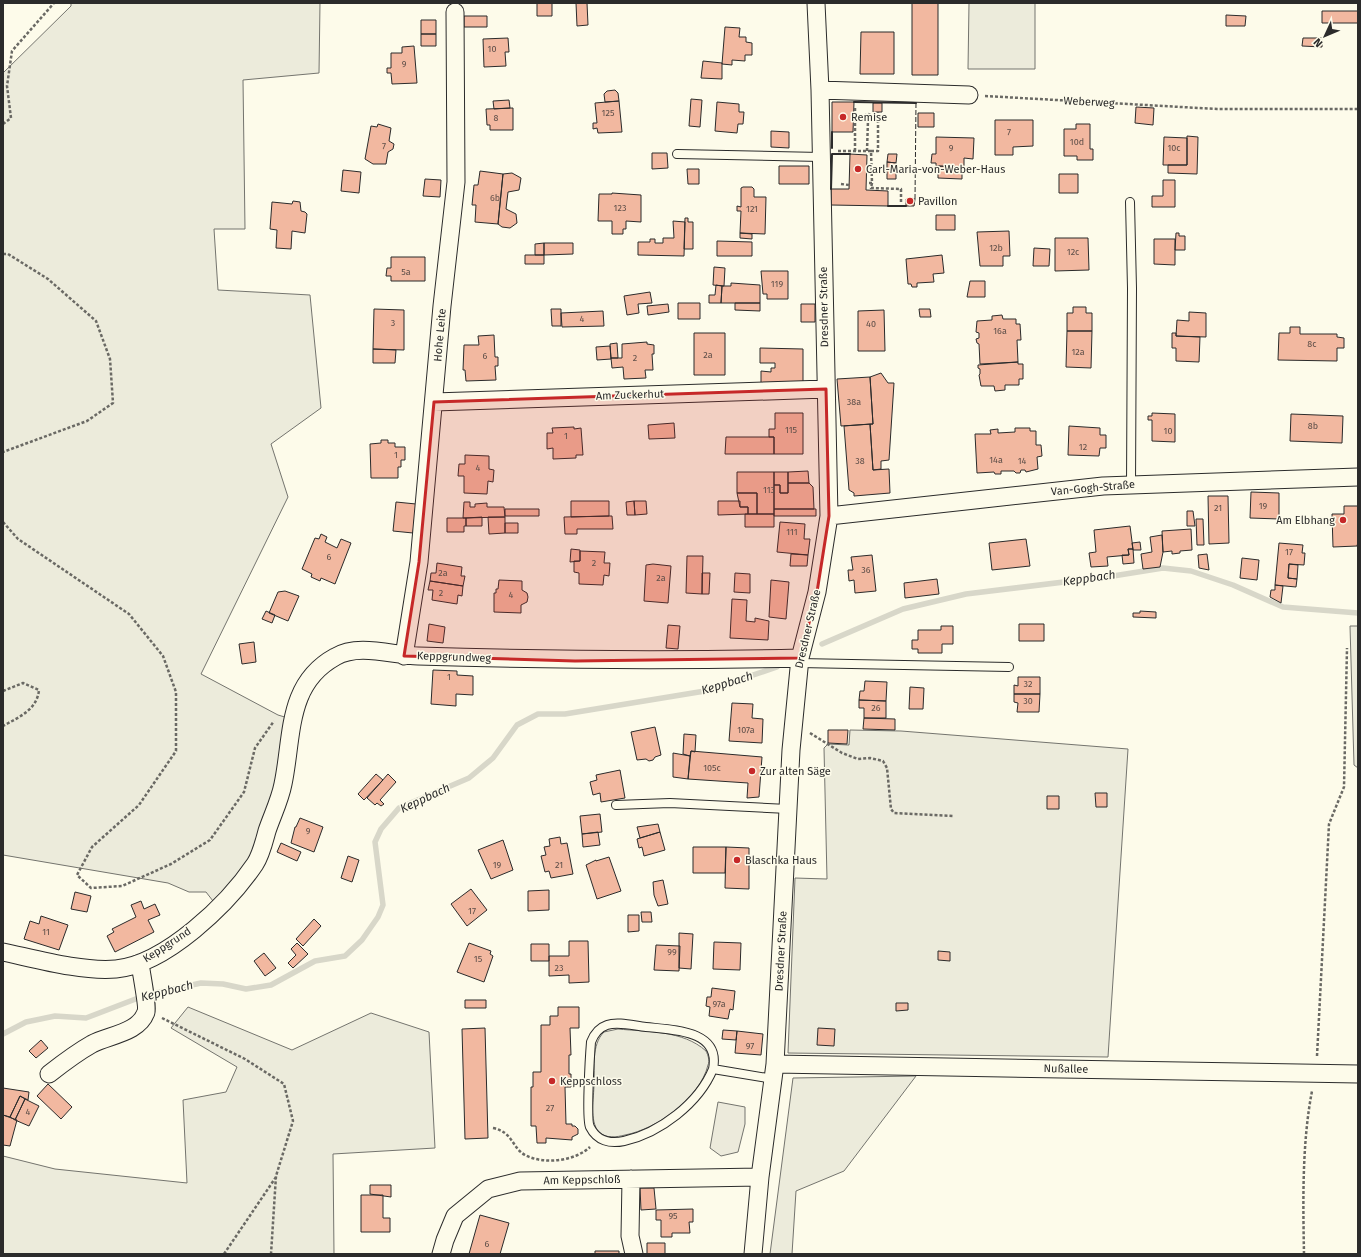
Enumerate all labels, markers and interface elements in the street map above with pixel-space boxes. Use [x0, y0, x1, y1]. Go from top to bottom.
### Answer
north arrow [1305, 16, 1345, 56]
text: N [1311, 35, 1325, 50]
house number: 10 [488, 44, 496, 54]
house number: 9 [402, 59, 407, 69]
street label: Weberweg [1063, 94, 1115, 110]
house number: 125 [602, 108, 615, 118]
place label: Remise [851, 111, 887, 124]
marker: Remise [838, 112, 848, 122]
house number: 8 [494, 113, 499, 123]
house number: 7 [1007, 127, 1011, 137]
house number: 10d [1070, 137, 1084, 147]
house number: 7 [382, 141, 386, 151]
house number: 9 [949, 143, 954, 153]
house number: 10c [1167, 143, 1181, 153]
place label: Carl-Maria-von-Weber-Haus [866, 163, 1005, 176]
marker: Carl-Maria-von-Weber-Haus [853, 164, 863, 174]
house number: 6b [490, 193, 500, 203]
place label: Pavillon [918, 195, 957, 208]
marker: Pavillon [905, 196, 915, 206]
house number: 123 [614, 203, 626, 213]
house number: 121 [746, 204, 758, 214]
house number: 12b [989, 243, 1003, 253]
house number: 12c [1067, 247, 1080, 257]
house number: 5a [401, 267, 411, 277]
street label: Dresdner Straße [817, 267, 831, 347]
house number: 119 [771, 279, 783, 289]
street label: Hohe Leite [431, 308, 449, 362]
house number: 4 [580, 314, 585, 324]
house number: 3 [391, 318, 395, 328]
house number: 40 [866, 319, 876, 329]
house number: 16a [993, 326, 1007, 336]
house number: 8c [1307, 339, 1317, 349]
house number: 12a [1071, 347, 1085, 357]
house number: 2a [703, 350, 713, 360]
house number: 6 [483, 351, 488, 361]
house number: 2 [633, 353, 637, 363]
street label: Am Zuckerhut [596, 387, 664, 403]
house number: 38a [847, 397, 861, 407]
house number: 8b [1308, 421, 1318, 431]
house number: 115 [785, 425, 798, 435]
house number: 10 [1164, 426, 1172, 436]
house number: 1 [564, 431, 568, 441]
house number: 12 [1079, 442, 1087, 452]
house number: 1 [394, 450, 398, 460]
house number: 14a [989, 455, 1003, 465]
house number: 38 [855, 456, 865, 466]
house number: 14 [1018, 456, 1027, 466]
house number: 4 [476, 463, 481, 473]
street label: Van-Gogh-Straße [1050, 478, 1136, 498]
house number: 113 [763, 485, 775, 495]
house number: 19 [1259, 501, 1268, 511]
house number: 21 [1214, 503, 1222, 513]
place label: Am Elbhang [1276, 514, 1335, 527]
marker: Am Elbhang [1338, 515, 1348, 525]
house number: 111 [786, 527, 798, 537]
house number: 17 [1285, 547, 1293, 557]
house number: 6 [327, 552, 332, 562]
house number: 2 [592, 558, 596, 568]
house number: 36 [861, 565, 871, 575]
water label: Keppbach [1062, 567, 1116, 589]
house number: 2a [438, 568, 448, 578]
house number: 2a [656, 573, 666, 583]
house number: 2 [439, 588, 443, 598]
street label: Dresdner Straße [793, 588, 823, 670]
house number: 4 [509, 590, 514, 600]
street label: Keppgrundweg [417, 649, 492, 665]
water label: Keppbach [699, 669, 755, 697]
house number: 1 [447, 672, 451, 682]
house number: 32 [1024, 679, 1032, 689]
house number: 30 [1023, 696, 1033, 706]
house number: 26 [871, 703, 881, 713]
house number: 107a [737, 725, 755, 735]
house number: 105c [703, 763, 722, 773]
place label: Zur alten Säge [760, 765, 831, 778]
marker: Zur alten Säge [747, 766, 757, 776]
water label: Keppbach [398, 780, 452, 816]
house number: 9 [306, 826, 311, 836]
place label: Blaschka Haus [745, 854, 817, 867]
marker: Blaschka Haus [732, 855, 742, 865]
house number: 19 [493, 860, 502, 870]
house number: 21 [555, 860, 563, 870]
house number: 17 [468, 906, 476, 916]
street label: Dresdner Straße [772, 910, 790, 992]
street label: Keppgrund [140, 925, 194, 965]
house number: 11 [42, 927, 50, 937]
house number: 99 [667, 947, 677, 957]
house number: 15 [474, 954, 483, 964]
house number: 23 [555, 963, 563, 973]
water label: Keppbach [139, 978, 195, 1004]
house number: 97a [712, 999, 726, 1009]
house number: 97 [746, 1041, 754, 1051]
street label: Nußallee [1044, 1062, 1088, 1076]
place label: Keppschloss [560, 1075, 622, 1088]
marker: Keppschloss [547, 1076, 557, 1086]
house number: 27 [546, 1103, 554, 1113]
house number: 4 [26, 1107, 31, 1117]
street label: Am Keppschloß [543, 1173, 621, 1187]
house number: 95 [668, 1211, 678, 1221]
house number: 6 [485, 1239, 490, 1249]

